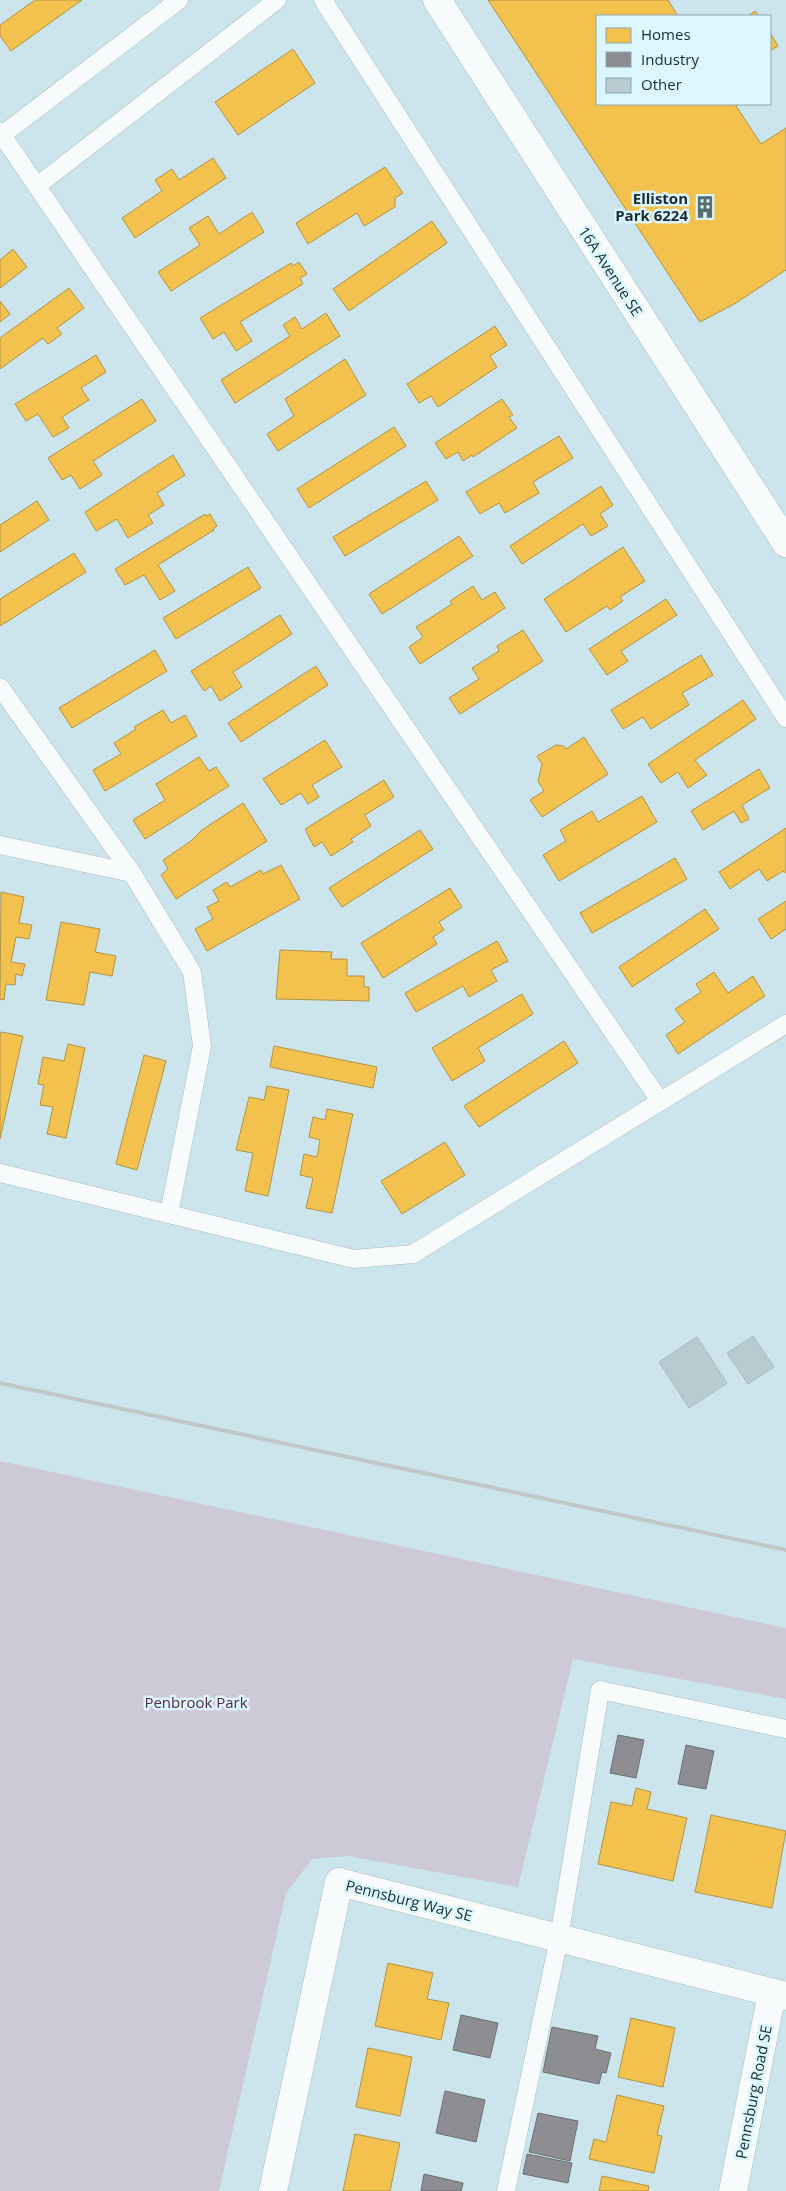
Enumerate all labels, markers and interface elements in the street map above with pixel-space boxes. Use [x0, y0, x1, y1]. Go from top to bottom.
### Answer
legend [596, 15, 771, 105]
text: Homes [641, 24, 691, 44]
text: Industry [641, 49, 699, 69]
text: Other [641, 74, 682, 94]
place label: Elliston Park 6224 [615, 188, 688, 225]
building icon: Elliston Park 6224 [692, 194, 718, 220]
street label: 16A Avenue SE [575, 222, 647, 320]
park label: Penbrook Park [144, 1692, 248, 1712]
street label: Pennsburg Way SE [344, 1875, 474, 1925]
street label: Pennsburg Road SE [730, 2023, 776, 2161]

